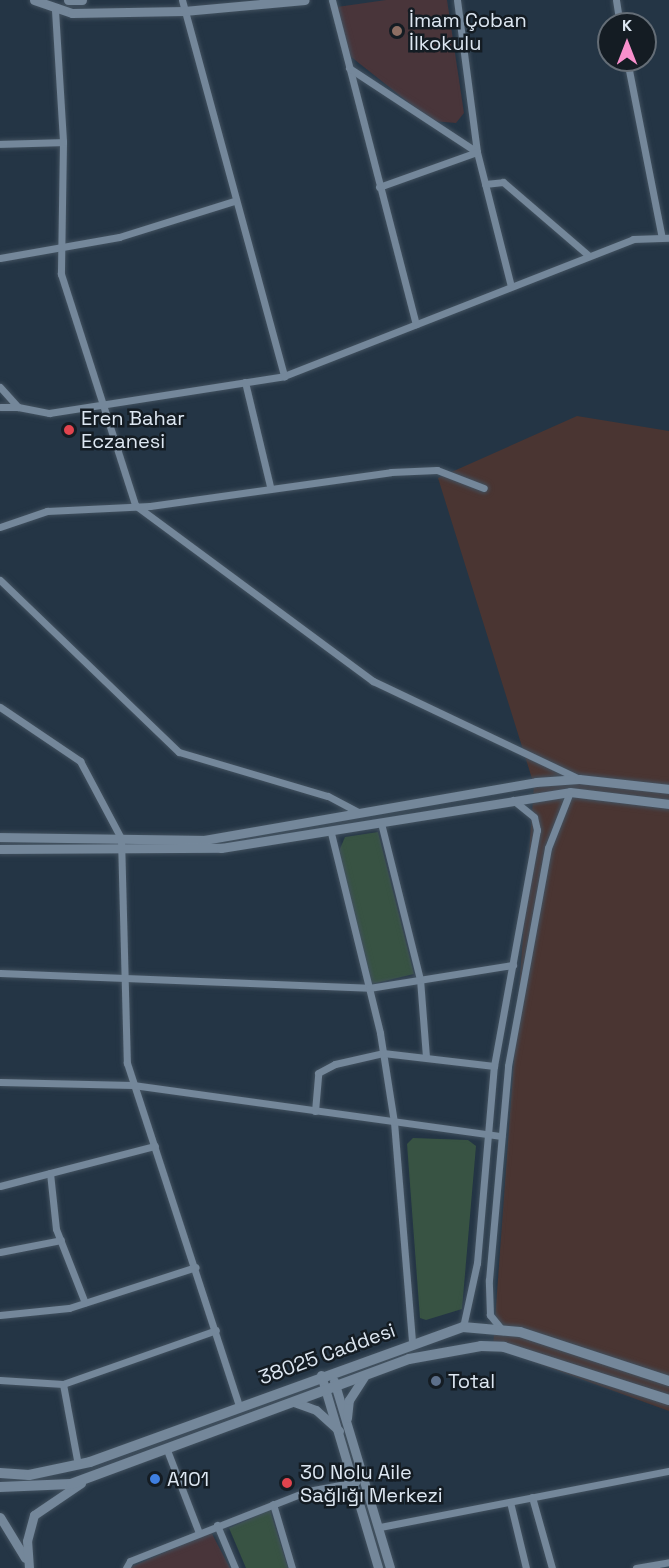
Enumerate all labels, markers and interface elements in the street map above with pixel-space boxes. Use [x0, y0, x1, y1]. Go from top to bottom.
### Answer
place label: İmam Çoban İlkokulu [409, 8, 527, 55]
north arrow [597, 12, 657, 72]
text: K [622, 15, 632, 36]
marker: İmam Çoban İlkokulu [390, 24, 404, 38]
place label: Eren Bahar Eczanesi [81, 406, 185, 453]
marker: Eren Bahar Eczanesi [62, 423, 76, 437]
street label: 38025 Caddesi [255, 1318, 399, 1390]
place label: Total [448, 1369, 495, 1393]
marker: Total [429, 1374, 443, 1388]
place label: 30 Nolu Aile Sağlığı Merkezi [300, 1460, 443, 1507]
place label: A101 [167, 1467, 209, 1491]
marker: A101 [148, 1472, 162, 1486]
marker: 30 Nolu Aile Sağlığı Merkezi [278, 1474, 296, 1492]

